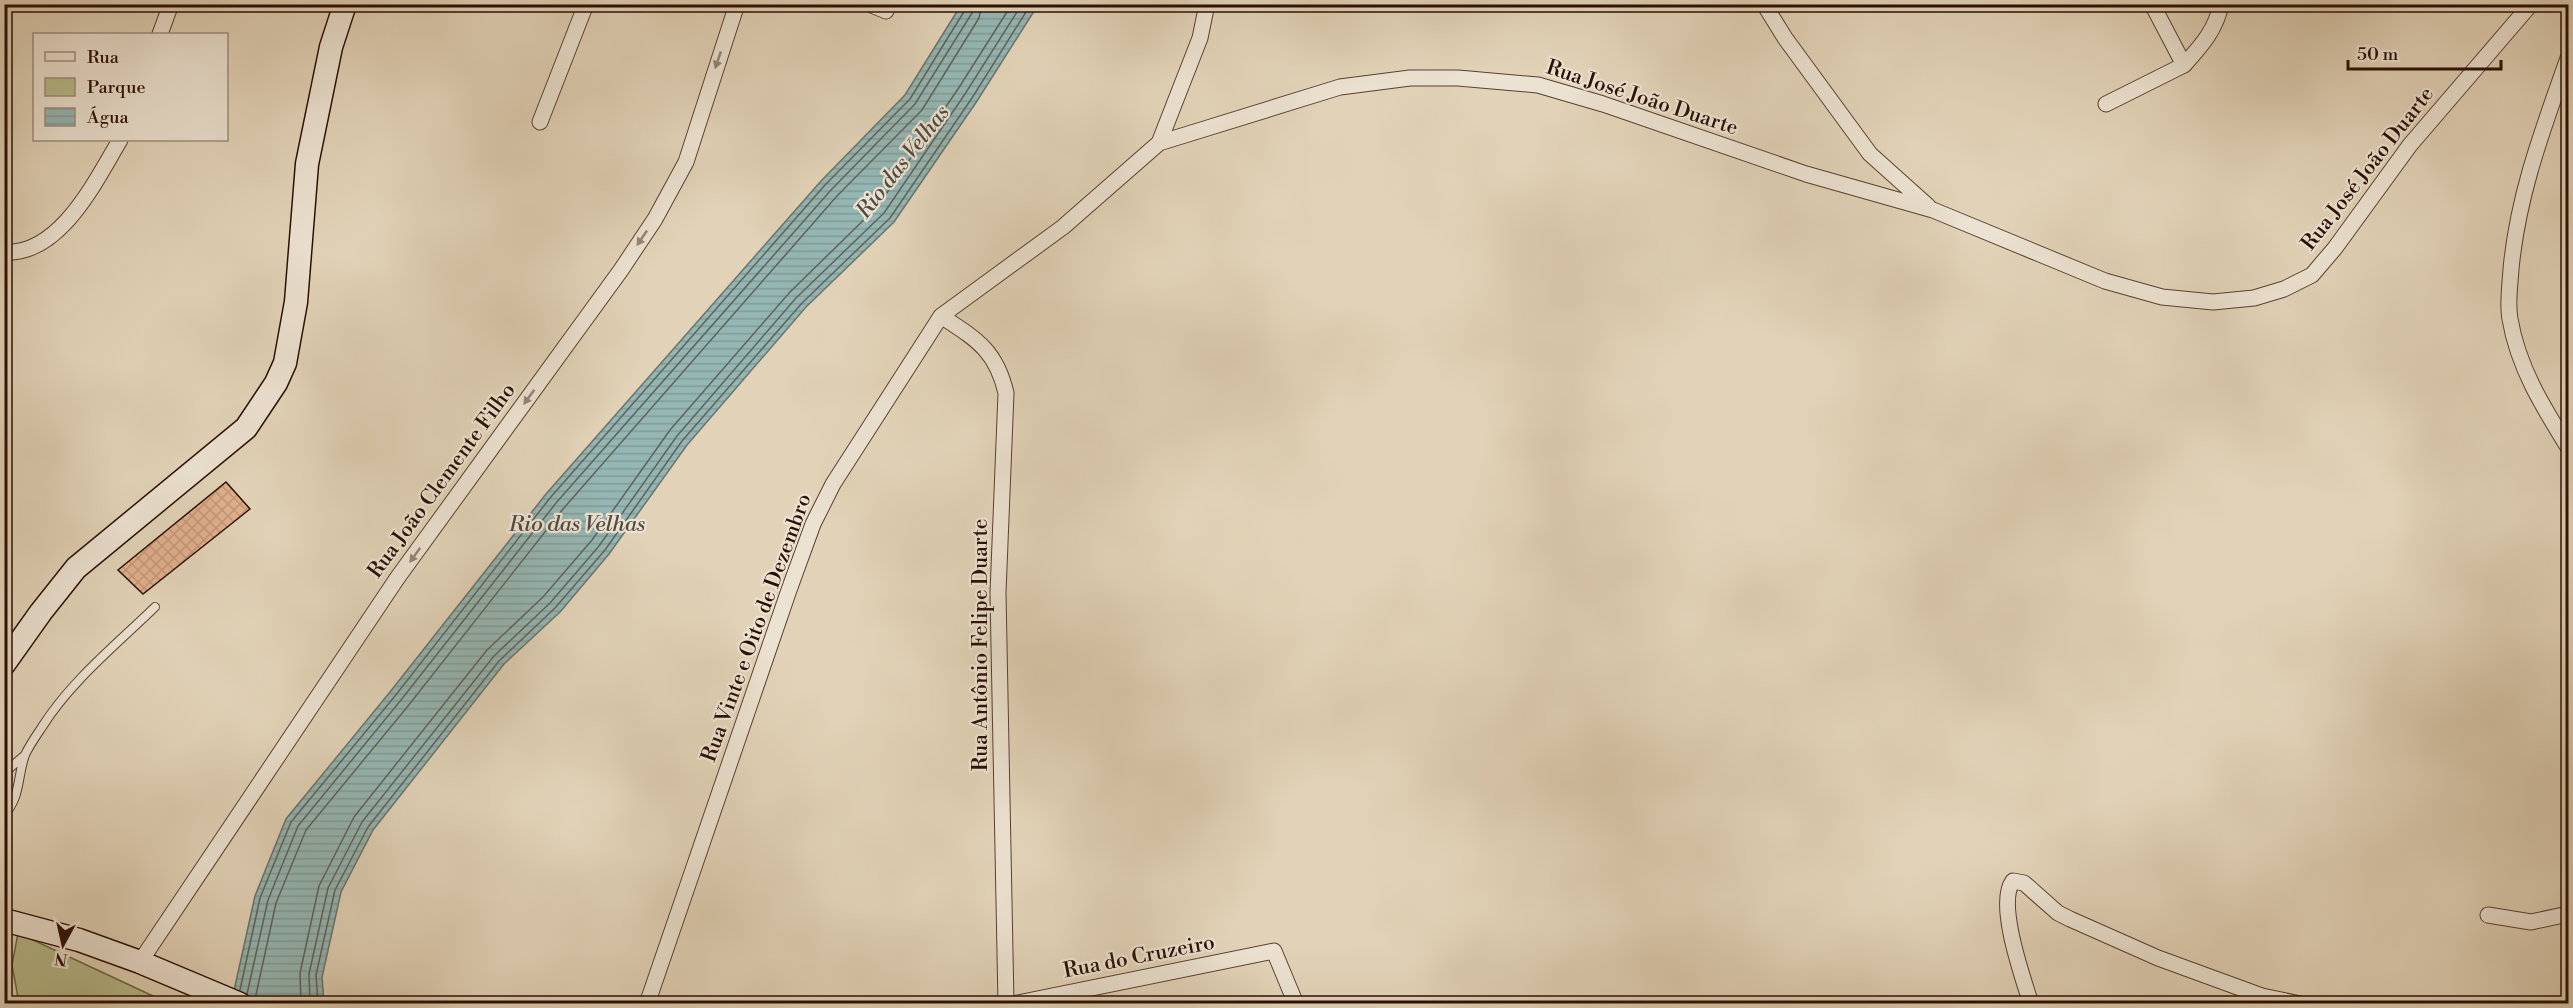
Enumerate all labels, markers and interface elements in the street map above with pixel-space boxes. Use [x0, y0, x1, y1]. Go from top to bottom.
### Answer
legend [33, 33, 228, 141]
scale bar [2348, 33, 2501, 71]
text: 50 m [2357, 43, 2399, 66]
text: Rua [87, 46, 120, 69]
one-way arrow [713, 51, 723, 69]
street label: Rua José João Duarte [1543, 55, 1741, 141]
text: Parque [87, 76, 146, 99]
street label: Rua José João Duarte [2296, 82, 2440, 256]
water label: Rio das Velhas [850, 100, 956, 225]
text: Água [86, 106, 129, 129]
one-way arrow [637, 230, 648, 246]
street label: Rua João Clemente Filho [362, 378, 522, 584]
one-way arrow [523, 388, 535, 404]
street label: Rua Vinte e Oito de Dezembro [696, 490, 818, 766]
water label: Rio das Velhas [508, 511, 645, 538]
street label: Rua Antônio Felipe Duarte [968, 519, 994, 771]
one-way arrow [409, 547, 421, 562]
north arrow [33, 915, 93, 975]
street label: Rua do Cruzeiro [1061, 930, 1217, 984]
text: N [53, 948, 69, 970]

